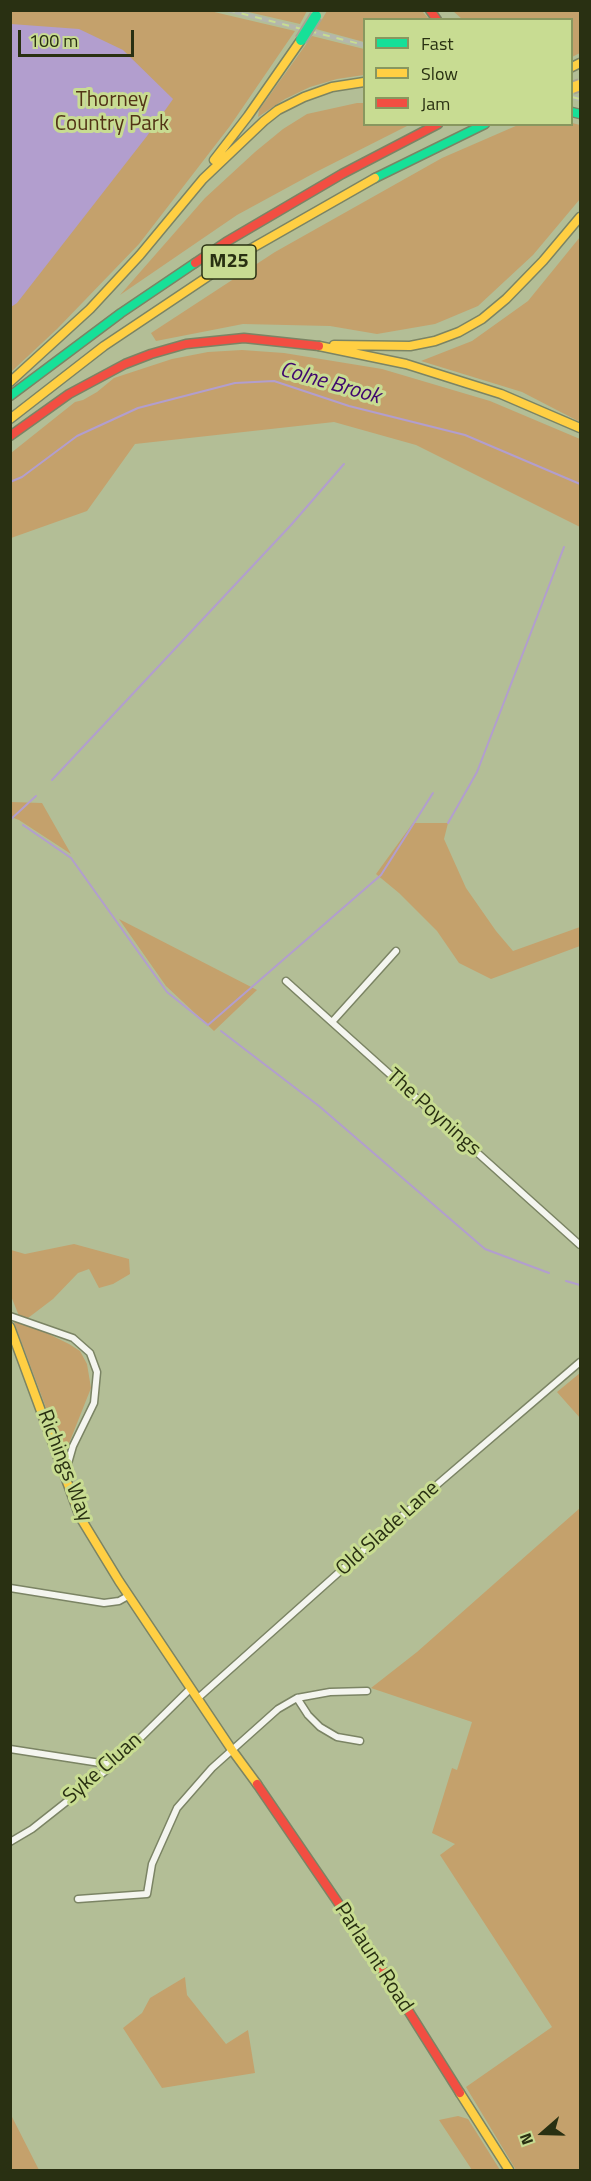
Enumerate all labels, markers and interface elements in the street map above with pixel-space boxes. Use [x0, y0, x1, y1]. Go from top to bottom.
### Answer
scale bar [21, 18, 136, 56]
legend [363, 18, 573, 126]
text: 100 m [29, 27, 78, 54]
text: Fast [421, 30, 454, 57]
text: Slow [421, 60, 458, 87]
park label: Thorney Country Park [55, 88, 169, 138]
text: Jam [421, 90, 450, 117]
road number: M25 [202, 245, 256, 279]
water label: Colne Brook [277, 357, 383, 411]
street label: The Poynings [380, 1064, 486, 1162]
street label: Richings Way [31, 1406, 97, 1526]
street label: Old Slade Lane [331, 1476, 445, 1582]
street label: Syke Cluan [59, 1728, 147, 1810]
street label: Parlaunt Road [328, 1899, 418, 2017]
north arrow [513, 2103, 573, 2163]
text: N [513, 2130, 539, 2148]

